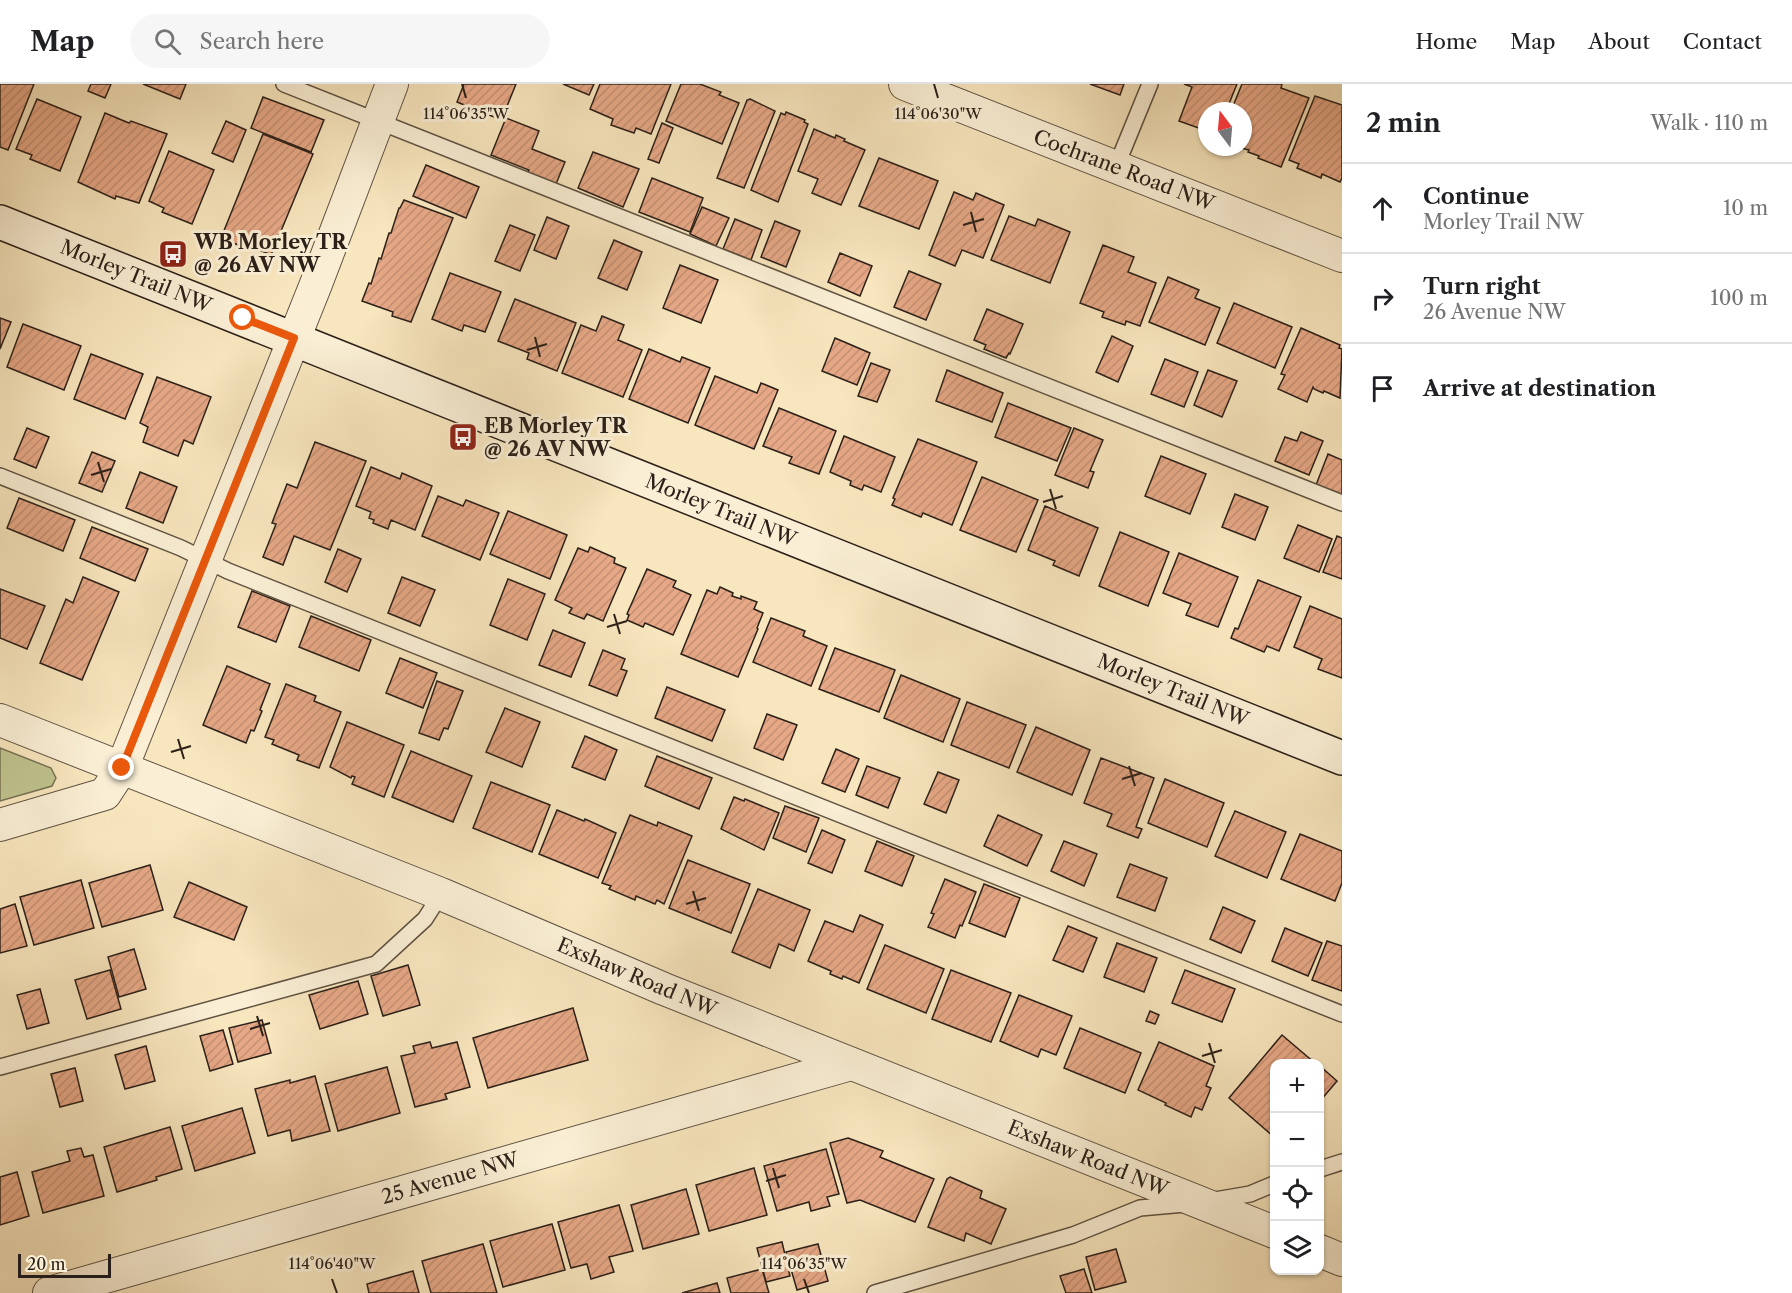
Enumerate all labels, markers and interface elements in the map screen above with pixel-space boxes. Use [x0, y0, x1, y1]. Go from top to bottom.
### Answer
search box [130, 14, 550, 68]
text: Map [30, 24, 94, 58]
icon: search [151, 25, 184, 58]
text: Search here [199, 28, 324, 55]
text: Home [1416, 29, 1477, 54]
text: Map [1510, 29, 1555, 54]
text: About [1588, 29, 1650, 54]
text: Contact [1683, 29, 1762, 54]
north arrow [1198, 102, 1252, 156]
text: 114°06'35"W [423, 104, 509, 123]
text: 114°06'30"W [894, 104, 982, 123]
text: 2 min [1366, 107, 1441, 139]
text: Walk · 110 m [1651, 111, 1768, 135]
street label: Cochrane Road NW [1030, 124, 1219, 216]
text: Continue [1423, 183, 1529, 210]
icon: ahead [1366, 192, 1399, 225]
text: 10 m [1723, 196, 1768, 220]
text: Morley Trail NW [1423, 210, 1584, 234]
place label: WB Morley TR @ 26 AV NW [193, 230, 348, 277]
street label: Morley Trail NW [57, 235, 216, 318]
bus stop icon: WB Morley TR @ 26 AV NW [157, 238, 189, 270]
text: Turn right [1423, 273, 1541, 300]
icon: right [1366, 282, 1399, 315]
text: 100 m [1710, 286, 1768, 310]
text: 26 Avenue NW [1423, 300, 1566, 324]
route start [229, 304, 255, 330]
icon: arrive [1366, 372, 1399, 405]
text: Arrive at destination [1423, 375, 1656, 402]
place label: EB Morley TR @ 26 AV NW [484, 414, 629, 461]
bus stop icon: EB Morley TR @ 26 AV NW [447, 421, 479, 453]
street label: Morley Trail NW [642, 469, 801, 552]
street label: Morley Trail NW [1094, 649, 1253, 732]
route end [108, 754, 134, 780]
street label: Exshaw Road NW [554, 933, 721, 1022]
map controls [1270, 1059, 1324, 1275]
button: + [1270, 1059, 1324, 1113]
button: − [1270, 1113, 1324, 1167]
street label: Exshaw Road NW [1004, 1115, 1173, 1202]
street label: 25 Avenue NW [379, 1147, 522, 1209]
button: locate [1270, 1167, 1324, 1221]
button: layers [1270, 1221, 1324, 1275]
scale bar [18, 1251, 111, 1278]
text: 20 m [27, 1254, 66, 1274]
text: 114°06'40"W [289, 1254, 376, 1273]
text: 114°06'35"W [761, 1254, 847, 1273]

